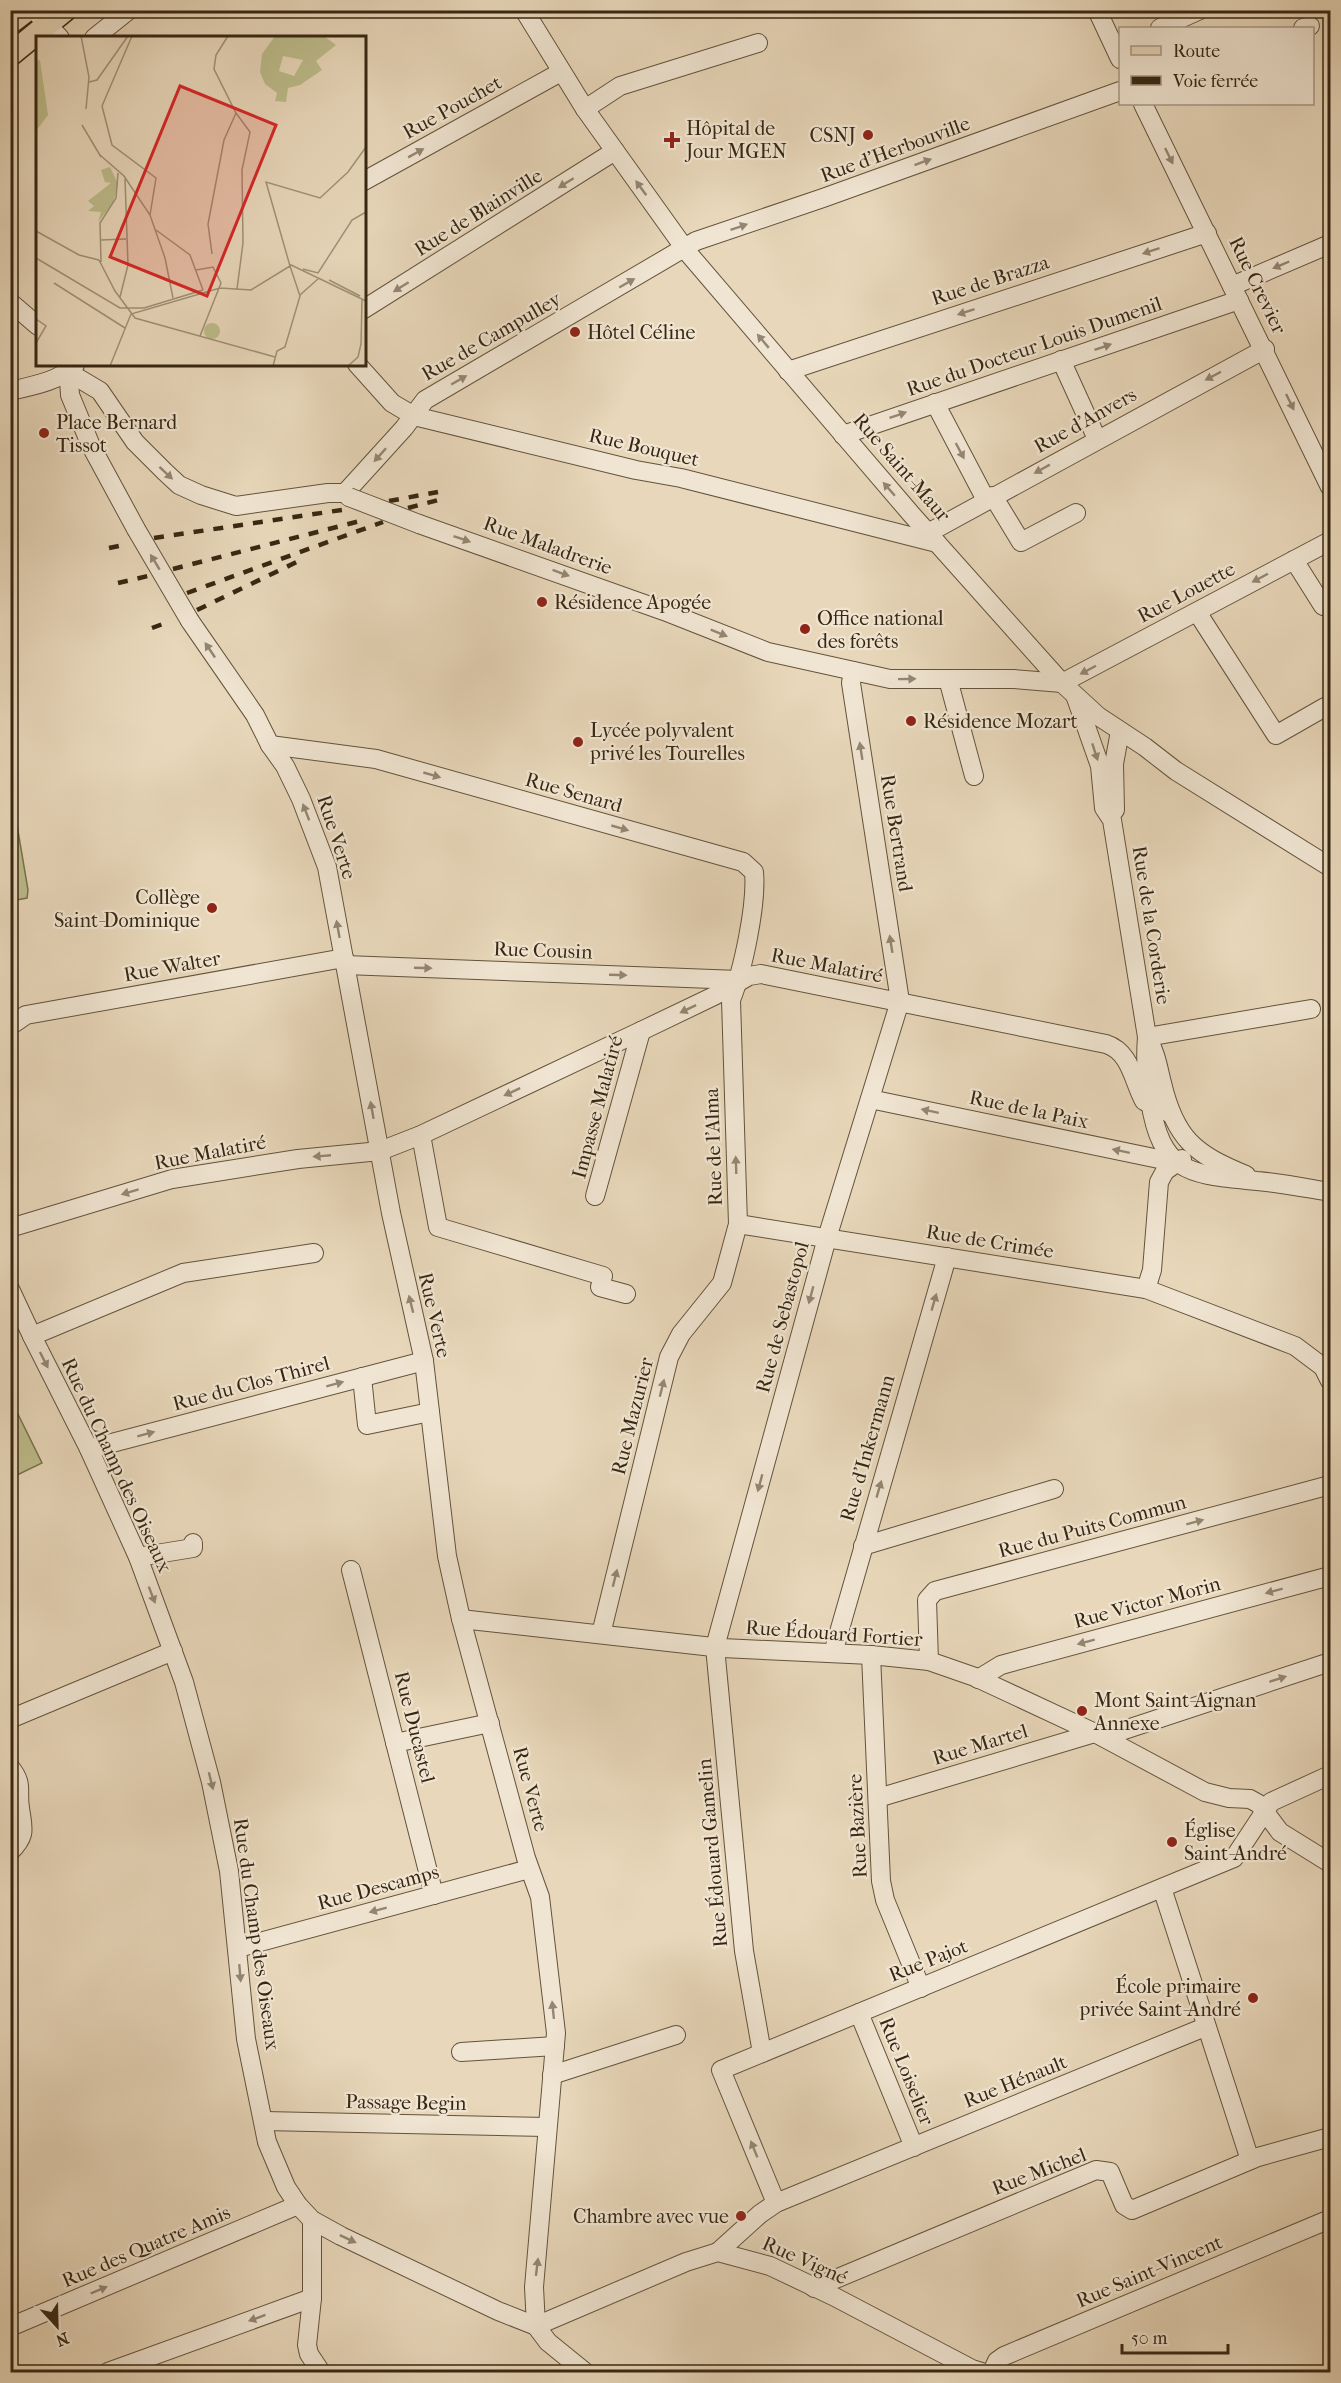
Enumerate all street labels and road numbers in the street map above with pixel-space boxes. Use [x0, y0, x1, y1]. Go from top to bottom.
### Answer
street label: Rue Pouchet [399, 71, 506, 144]
street label: Rue d'Herbouville [817, 112, 973, 187]
street label: Rue de Blainville [410, 164, 547, 261]
street label: Rue Crevier [1224, 233, 1291, 338]
street label: Rue de Brazza [928, 250, 1053, 310]
street label: Rue de Campulley [417, 286, 566, 386]
street label: Rue du Docteur Louis Dumenil [904, 292, 1165, 401]
street label: Rue d'Anvers [1030, 383, 1140, 458]
street label: Rue Saint-Maur [848, 408, 955, 527]
street label: Rue Bouquet [587, 424, 701, 471]
street label: Rue Maladrerie [480, 512, 615, 579]
street label: Rue Louette [1134, 557, 1239, 628]
street label: Rue Senard [523, 768, 626, 818]
street label: Rue Bertrand [876, 773, 917, 894]
street label: Rue Verte [312, 792, 361, 882]
street label: Rue de la Corderie [1128, 844, 1175, 1006]
street label: Rue Cousin [493, 937, 593, 964]
street label: Rue Malatiré [769, 943, 885, 988]
street label: Rue Walter [122, 947, 223, 986]
street label: Impasse Malatiré [567, 1033, 628, 1181]
street label: Rue de la Paix [967, 1086, 1091, 1133]
street label: Rue de l'Alma [700, 1087, 727, 1206]
street label: Rue Malatiré [152, 1130, 268, 1175]
street label: Rue de Crimée [925, 1220, 1055, 1263]
street label: Rue de Sebastopol [751, 1239, 814, 1395]
street label: Rue Verte [414, 1270, 456, 1360]
street label: Rue du Clos Thirel [170, 1351, 333, 1415]
street label: Rue du Champ des Oiseaux [57, 1354, 177, 1577]
street label: Rue Mazurier [607, 1355, 658, 1477]
street label: Rue d'Inkermann [836, 1372, 900, 1524]
street label: Rue du Puits Commun [996, 1490, 1189, 1563]
street label: Rue Victor Morin [1071, 1572, 1223, 1633]
street label: Rue Édouard Fortier [745, 1615, 924, 1651]
street label: Rue Ducastel [390, 1669, 440, 1786]
street label: Rue Martel [930, 1719, 1031, 1770]
street label: Rue Verte [508, 1744, 553, 1834]
street label: Rue Édouard Gamelin [692, 1757, 732, 1948]
street label: Rue Bazière [843, 1773, 872, 1879]
street label: Rue du Champ des Oiseaux [229, 1817, 284, 2052]
street label: Rue Descamps [315, 1860, 442, 1915]
street label: Rue Pajot [885, 1934, 971, 1987]
street label: Rue Loiselier [874, 2014, 939, 2129]
street label: Rue Hénault [960, 2050, 1070, 2113]
street label: Passage Begin [345, 2090, 467, 2115]
street label: Rue Michel [989, 2143, 1090, 2200]
street label: Rue des Quatre Amis [59, 2201, 234, 2292]
street label: Rue Saint-Vincent [1073, 2230, 1226, 2313]
street label: Rue Vigné [759, 2232, 851, 2289]

